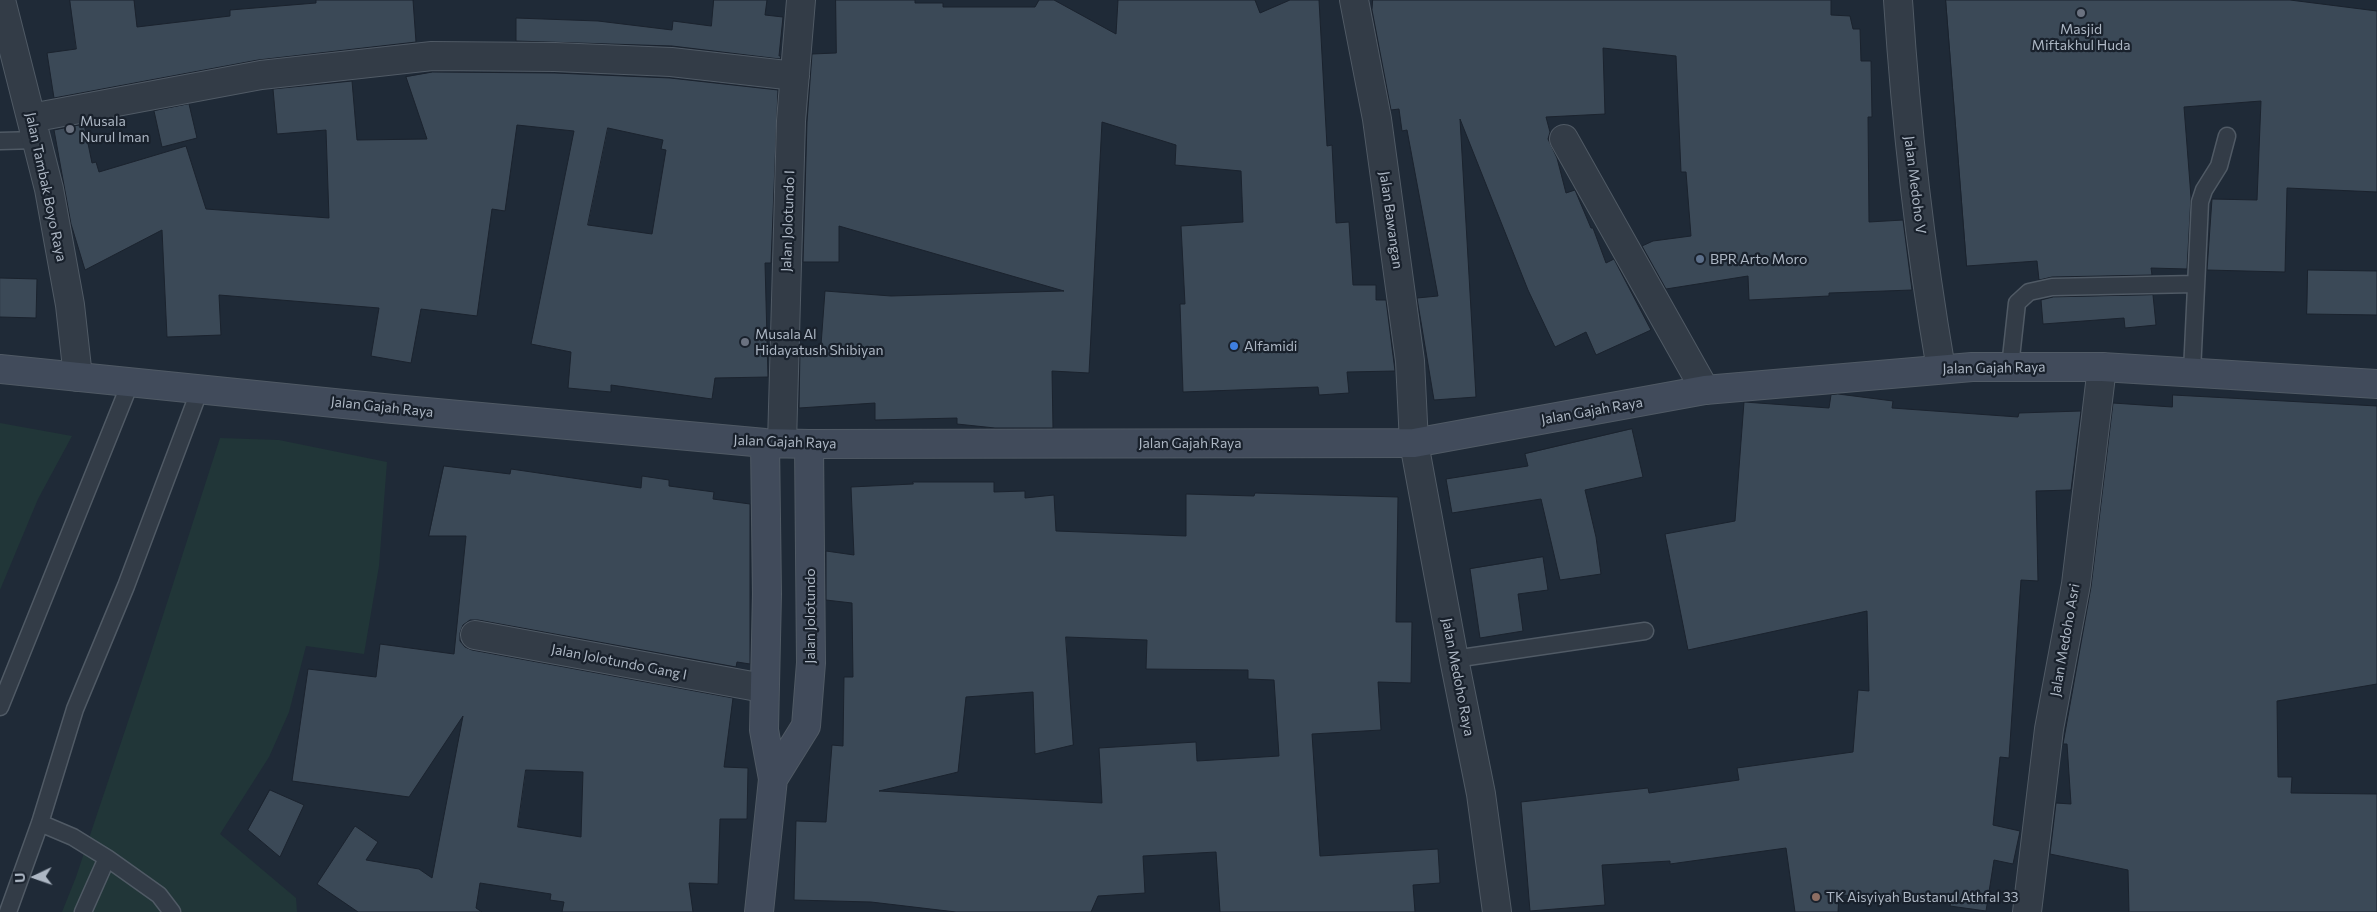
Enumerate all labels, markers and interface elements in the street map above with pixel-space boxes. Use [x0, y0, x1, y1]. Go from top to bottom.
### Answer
marker: Masjid Miftakhul Huda [2075, 7, 2087, 19]
place label: Masjid Miftakhul Huda [2032, 21, 2130, 54]
street label: Jalan Tambak Boyo Raya [22, 111, 70, 263]
place label: Musala Nurul Iman [80, 113, 149, 146]
marker: Musala Nurul Iman [64, 123, 76, 135]
street label: Jalan Medoho V [1901, 135, 1929, 235]
street label: Jalan Jolotundo I [778, 170, 798, 272]
street label: Jalan Bawangan [1376, 170, 1406, 270]
place label: BPR Arto Moro [1710, 251, 1807, 267]
marker: BPR Arto Moro [1694, 253, 1706, 265]
place label: Musala Al Hidayatush Shibiyan [755, 326, 884, 358]
marker: Musala Al Hidayatush Shibiyan [739, 336, 751, 348]
place label: Alfamidi [1244, 338, 1297, 354]
marker: Alfamidi [1228, 340, 1240, 352]
street label: Jalan Gajah Raya [1942, 359, 2046, 377]
street label: Jalan Gajah Raya [330, 393, 434, 421]
street label: Jalan Gajah Raya [1540, 394, 1644, 428]
street label: Jalan Gajah Raya [733, 432, 837, 452]
street label: Jalan Gajah Raya [1138, 435, 1242, 451]
street label: Jalan Jolotundo [802, 568, 818, 664]
street label: Jalan Medoho Asri [2047, 582, 2083, 698]
street label: Jalan Medoho Raya [1438, 616, 1478, 738]
street label: Jalan Jolotundo Gang I [550, 641, 688, 683]
north arrow [10, 852, 60, 902]
text: U [11, 872, 28, 883]
place label: TK Aisyiyah Bustanul Athfal 33 [1826, 889, 2019, 905]
marker: TK Aisyiyah Bustanul Athfal 33 [1810, 891, 1822, 903]

